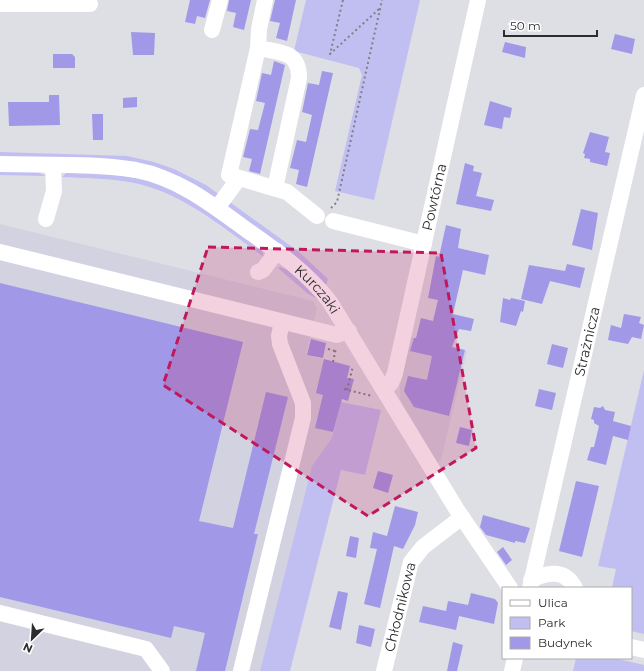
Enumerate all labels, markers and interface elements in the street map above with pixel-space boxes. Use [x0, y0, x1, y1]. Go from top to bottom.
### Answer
scale bar [504, 12, 597, 38]
text: 50 m [510, 18, 541, 33]
street label: Powtórna [418, 162, 450, 232]
street label: Kurczaki [291, 261, 344, 317]
street label: Strażnicza [570, 305, 604, 378]
street label: Chłodnikowa [380, 560, 420, 654]
legend [502, 587, 632, 659]
text: Ulica [538, 595, 568, 610]
text: Park [538, 615, 566, 630]
north arrow [12, 619, 52, 659]
text: Budynek [538, 635, 593, 650]
text: N [21, 640, 35, 656]

